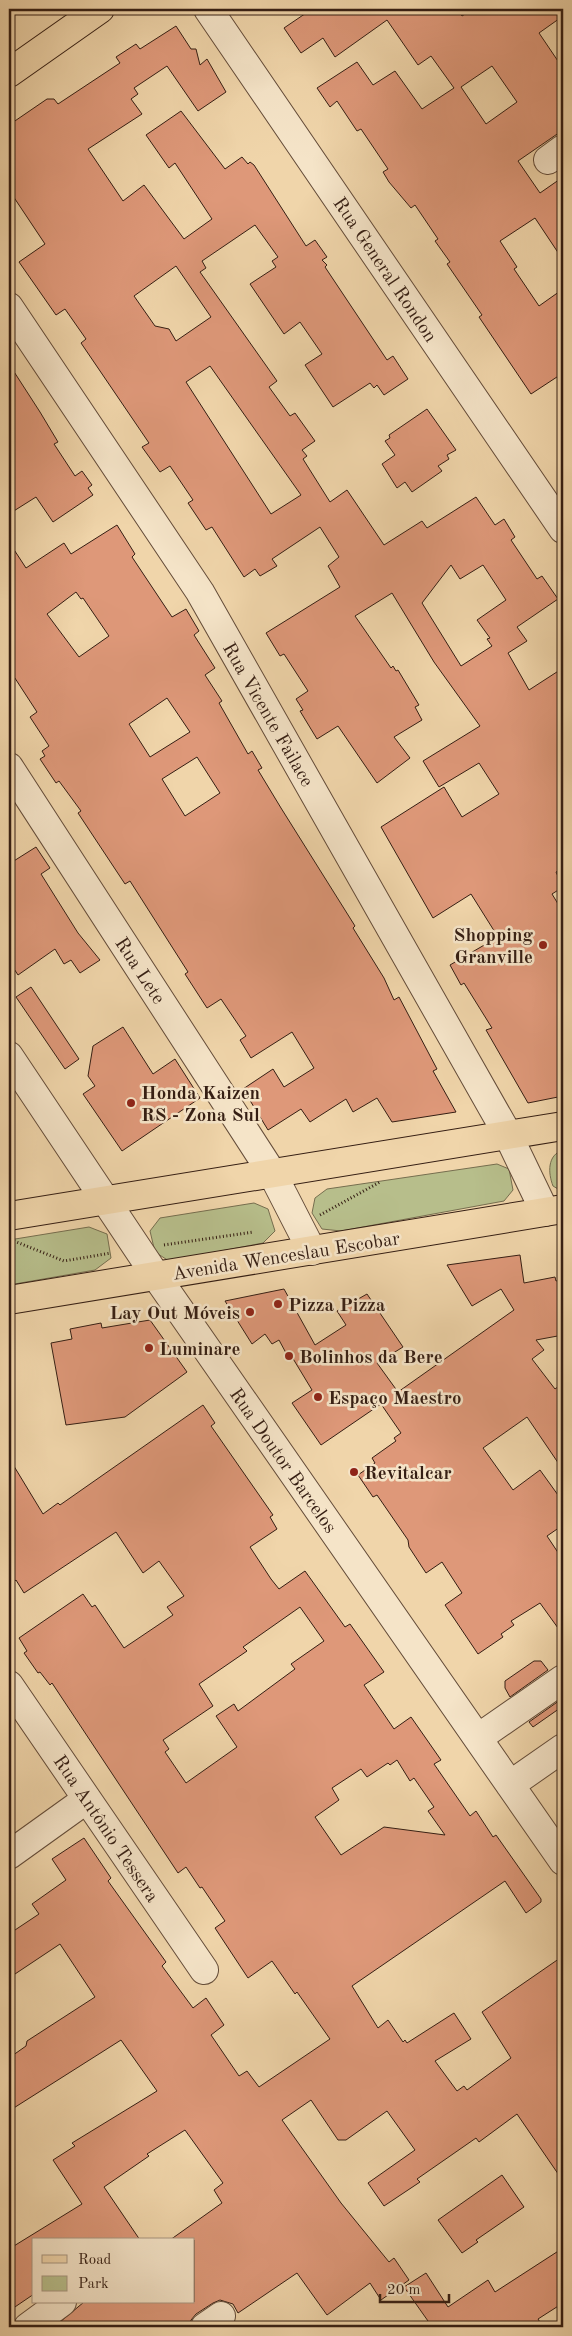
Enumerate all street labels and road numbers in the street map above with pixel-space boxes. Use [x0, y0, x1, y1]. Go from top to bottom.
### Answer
street label: Rua General Rondon [328, 194, 439, 346]
street label: Rua Vicente Failace [218, 640, 316, 791]
street label: Rua Lete [110, 935, 167, 1008]
street label: Avenida Wenceslau Escobar [171, 1230, 402, 1285]
street label: Rua Doutor Barcelos [225, 1385, 339, 1537]
street label: Rua Antônio Tessera [49, 1752, 161, 1907]

